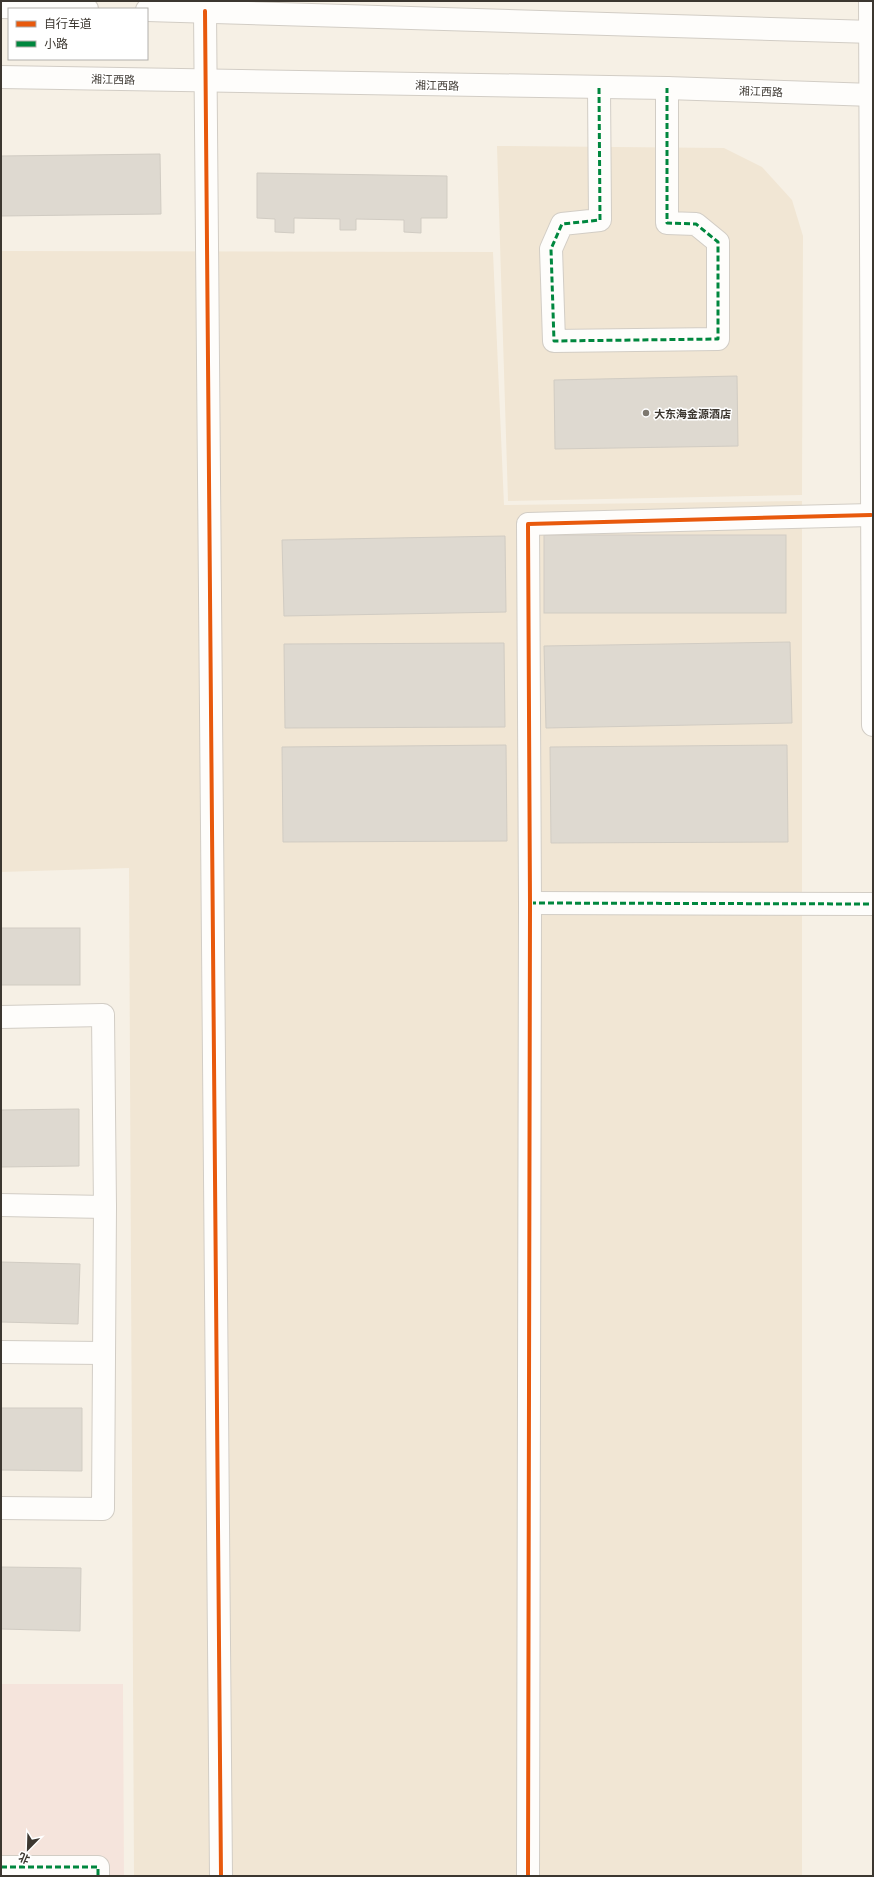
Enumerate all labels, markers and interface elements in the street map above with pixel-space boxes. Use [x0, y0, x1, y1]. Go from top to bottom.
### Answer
legend [8, 8, 148, 60]
text: 自行车道 [44, 16, 92, 30]
text: 小路 [44, 36, 68, 50]
street label: 湘江西路 [91, 72, 135, 86]
street label: 湘江西路 [415, 78, 459, 92]
street label: 湘江西路 [739, 84, 783, 98]
place label: 大东海金源酒店 [654, 407, 731, 420]
marker: 大东海金源酒店 [641, 408, 651, 418]
north arrow [8, 1829, 48, 1869]
text: 北 [16, 1851, 31, 1867]

